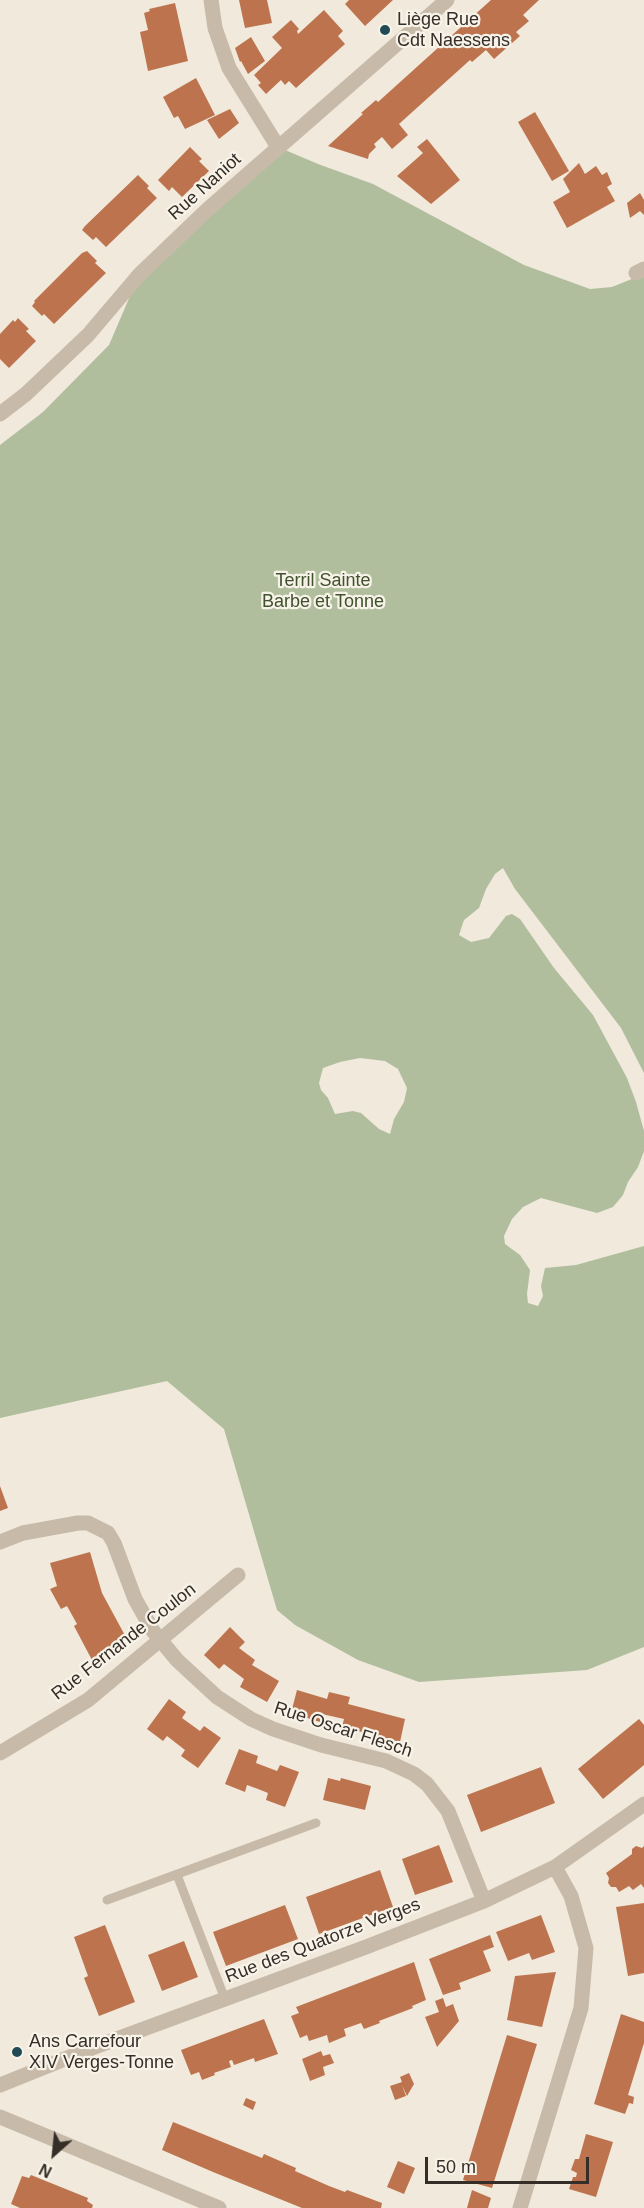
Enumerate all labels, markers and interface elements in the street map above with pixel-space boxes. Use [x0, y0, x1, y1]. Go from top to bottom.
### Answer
place label: Liège Rue Cdt Naessens [397, 9, 510, 52]
marker: Liège Rue Cdt Naessens [378, 23, 392, 37]
street label: Rue Naniot [164, 149, 246, 225]
park label: Terril Sainte Barbe et Tonne [262, 570, 384, 612]
street label: Rue Fernande Coulon [48, 1579, 200, 1705]
street label: Rue Oscar Flesch [271, 1697, 415, 1763]
street label: Rue des Quatorze Verges [222, 1894, 424, 1988]
place label: Ans Carrefour XIV Verges-Tonne [29, 2031, 174, 2074]
marker: Ans Carrefour XIV Verges-Tonne [10, 2045, 24, 2059]
north arrow [24, 2124, 84, 2184]
scale bar [428, 2145, 592, 2183]
text: 50 m [436, 2157, 476, 2177]
text: N [37, 2160, 55, 2181]

